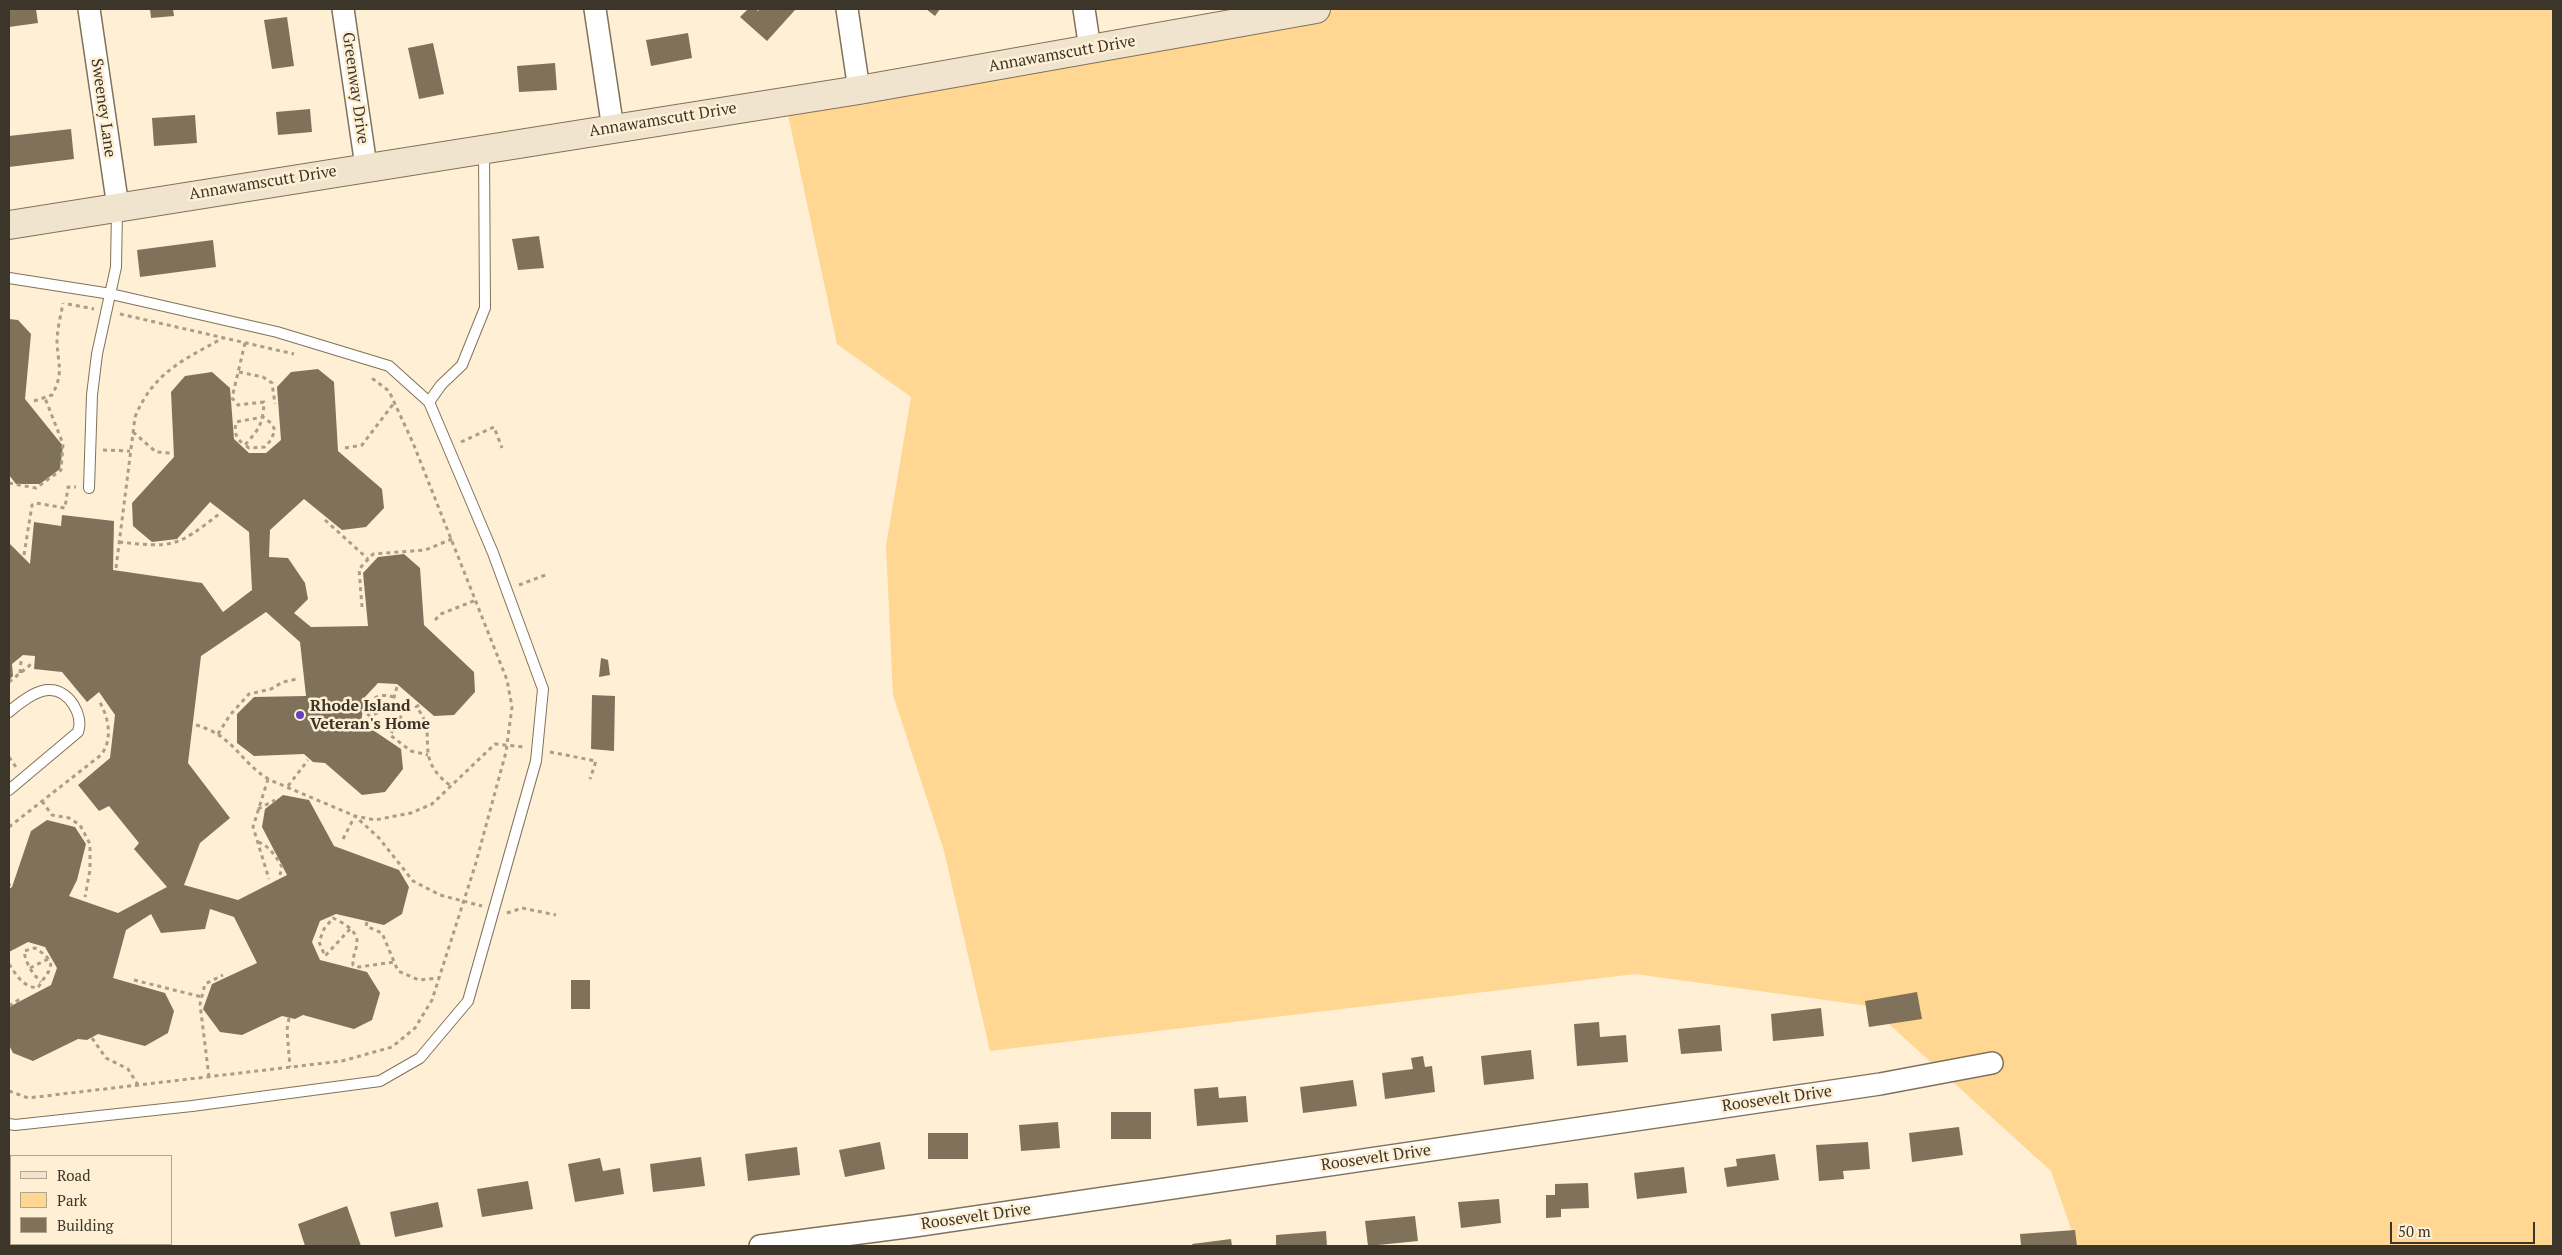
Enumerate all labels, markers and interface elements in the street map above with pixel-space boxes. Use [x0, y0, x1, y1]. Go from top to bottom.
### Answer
street label: Greenway Drive [338, 31, 372, 145]
street label: Annawamscutt Drive [987, 32, 1137, 76]
street label: Sweeney Lane [87, 57, 119, 159]
street label: Annawamscutt Drive [588, 99, 738, 141]
street label: Annawamscutt Drive [188, 162, 338, 204]
place label: Rhode Island Veteran's Home [310, 696, 430, 734]
marker: Rhode Island Veteran's Home [294, 709, 306, 721]
street label: Roosevelt Drive [1721, 1082, 1833, 1116]
street label: Roosevelt Drive [1320, 1141, 1432, 1175]
legend [10, 1155, 172, 1245]
text: Road [57, 1165, 90, 1185]
text: Park [57, 1190, 87, 1210]
street label: Roosevelt Drive [920, 1200, 1032, 1234]
scale bar [2392, 1212, 2537, 1244]
text: Building [57, 1215, 114, 1235]
text: 50 m [2398, 1221, 2431, 1241]

